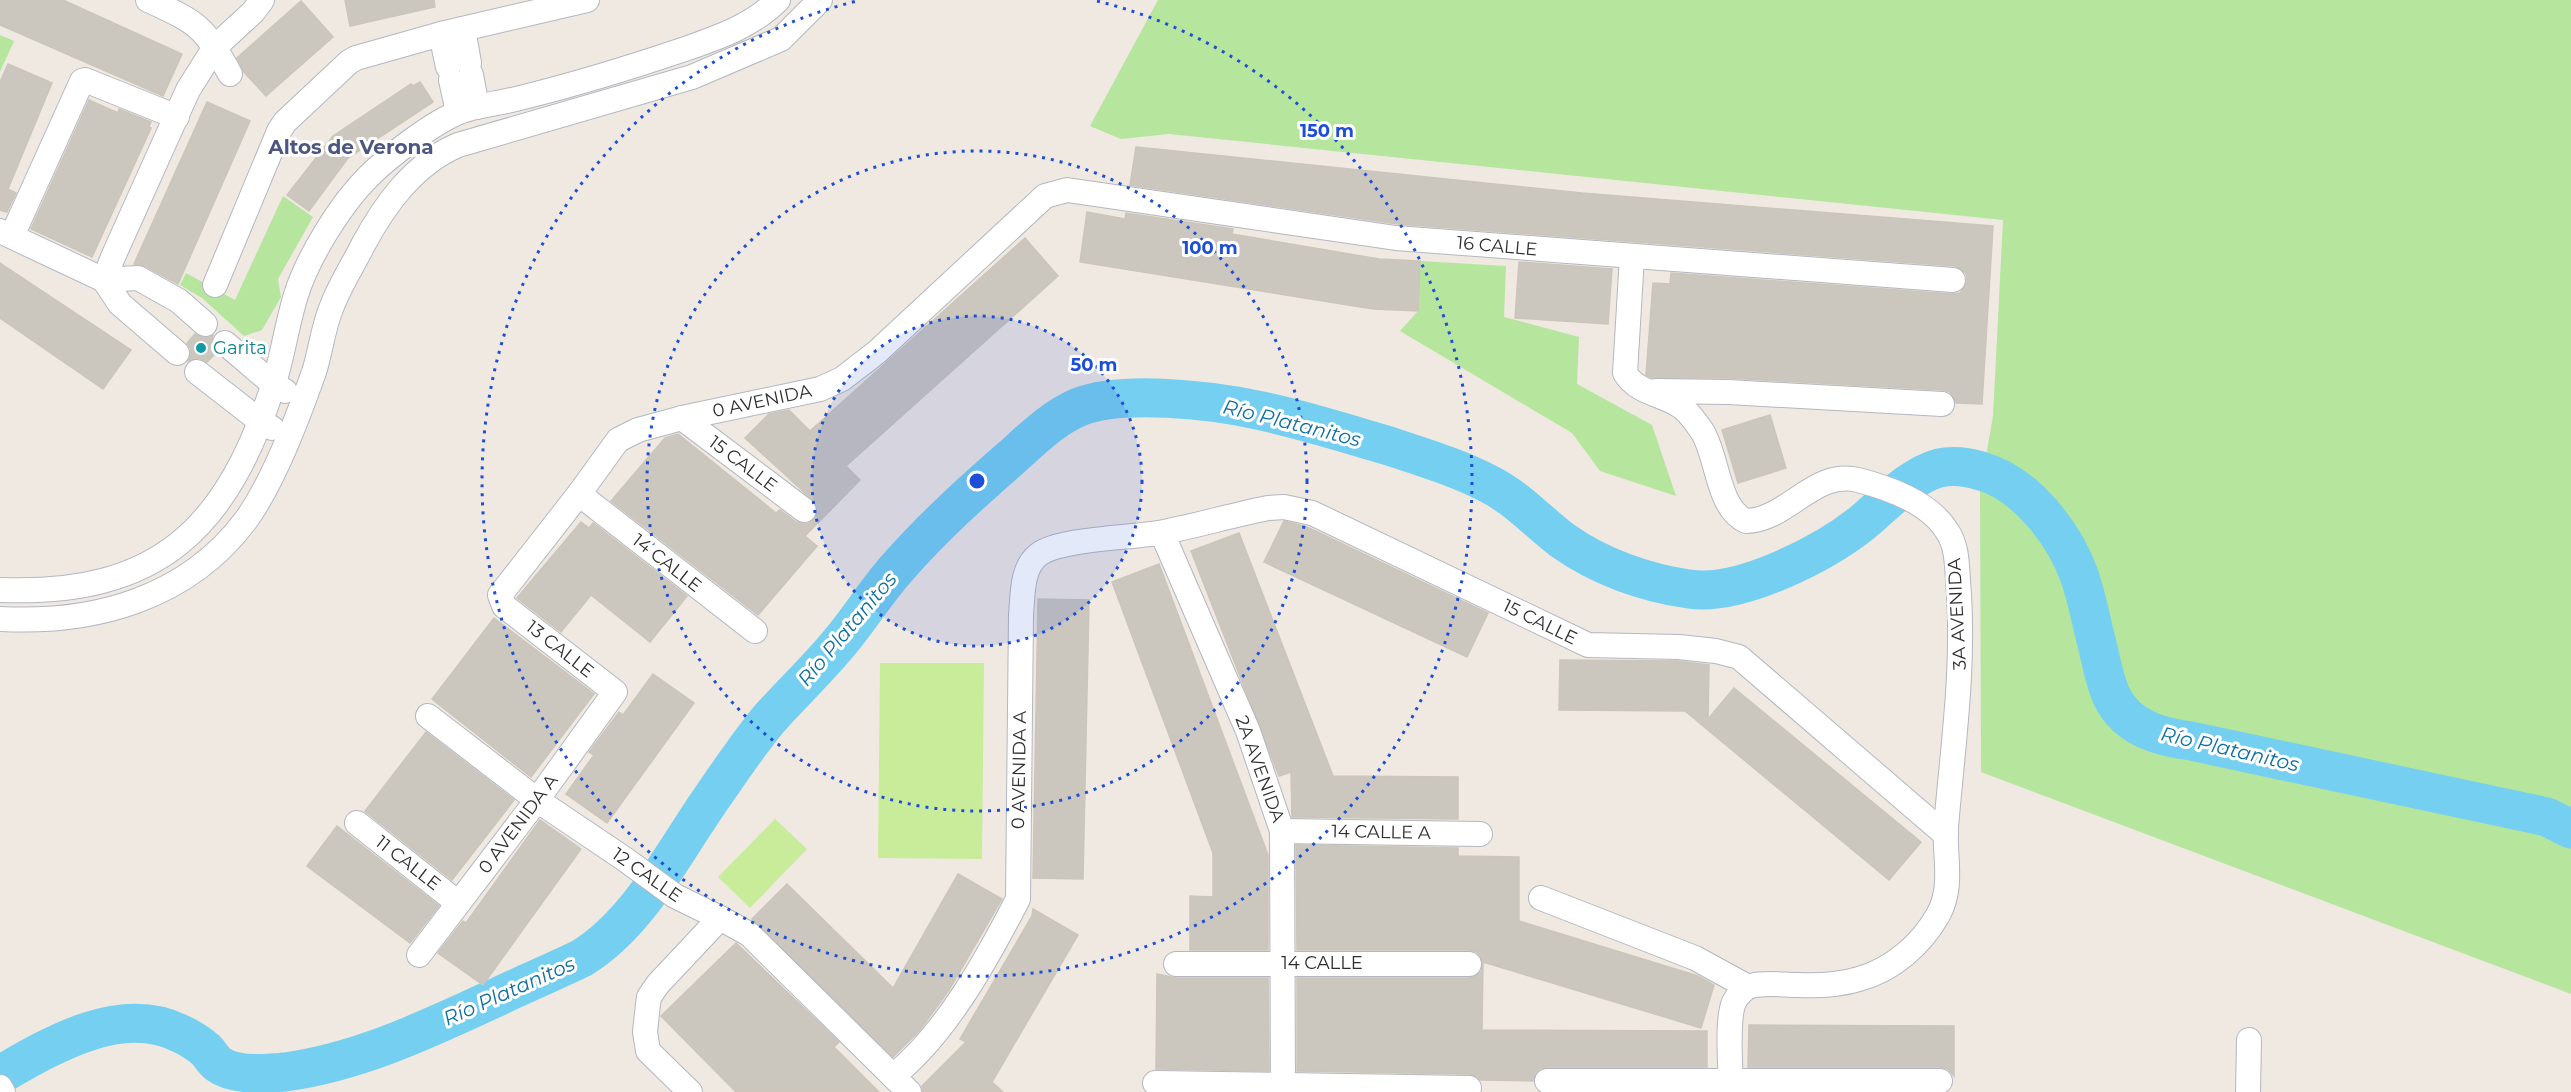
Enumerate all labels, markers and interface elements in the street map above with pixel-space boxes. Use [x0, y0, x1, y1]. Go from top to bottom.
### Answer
text: 150 m [1300, 120, 1354, 142]
district label: Altos de Verona [267, 135, 434, 159]
street label: 16 CALLE [1456, 232, 1538, 260]
text: 100 m [1182, 237, 1238, 259]
place label: Garita [213, 337, 267, 359]
marker: Garita [194, 341, 208, 355]
text: 50 m [1071, 354, 1117, 376]
street label: 0 AVENIDA [710, 380, 814, 422]
water label: Río Platanitos [1221, 394, 1364, 452]
street label: 15 CALLE [704, 431, 782, 497]
centre of rings [967, 471, 987, 491]
street label: 14 CALLE [628, 529, 706, 597]
street label: 3A AVENIDA [1943, 557, 1971, 671]
water label: Río Platanitos [792, 567, 902, 691]
street label: 15 CALLE [1499, 595, 1581, 649]
street label: 13 CALLE [522, 616, 598, 682]
street label: 0 AVENIDA A [1007, 710, 1031, 829]
street label: 2A AVENIDA [1230, 713, 1290, 826]
water label: Río Platanitos [2159, 721, 2302, 777]
street label: 0 AVENIDA A [474, 770, 562, 878]
street label: 14 CALLE A [1331, 820, 1431, 844]
street label: 11 CALLE [371, 831, 445, 895]
street label: 12 CALLE [608, 843, 686, 907]
water label: Río Platanitos [440, 951, 579, 1031]
street label: 14 CALLE [1281, 952, 1363, 974]

